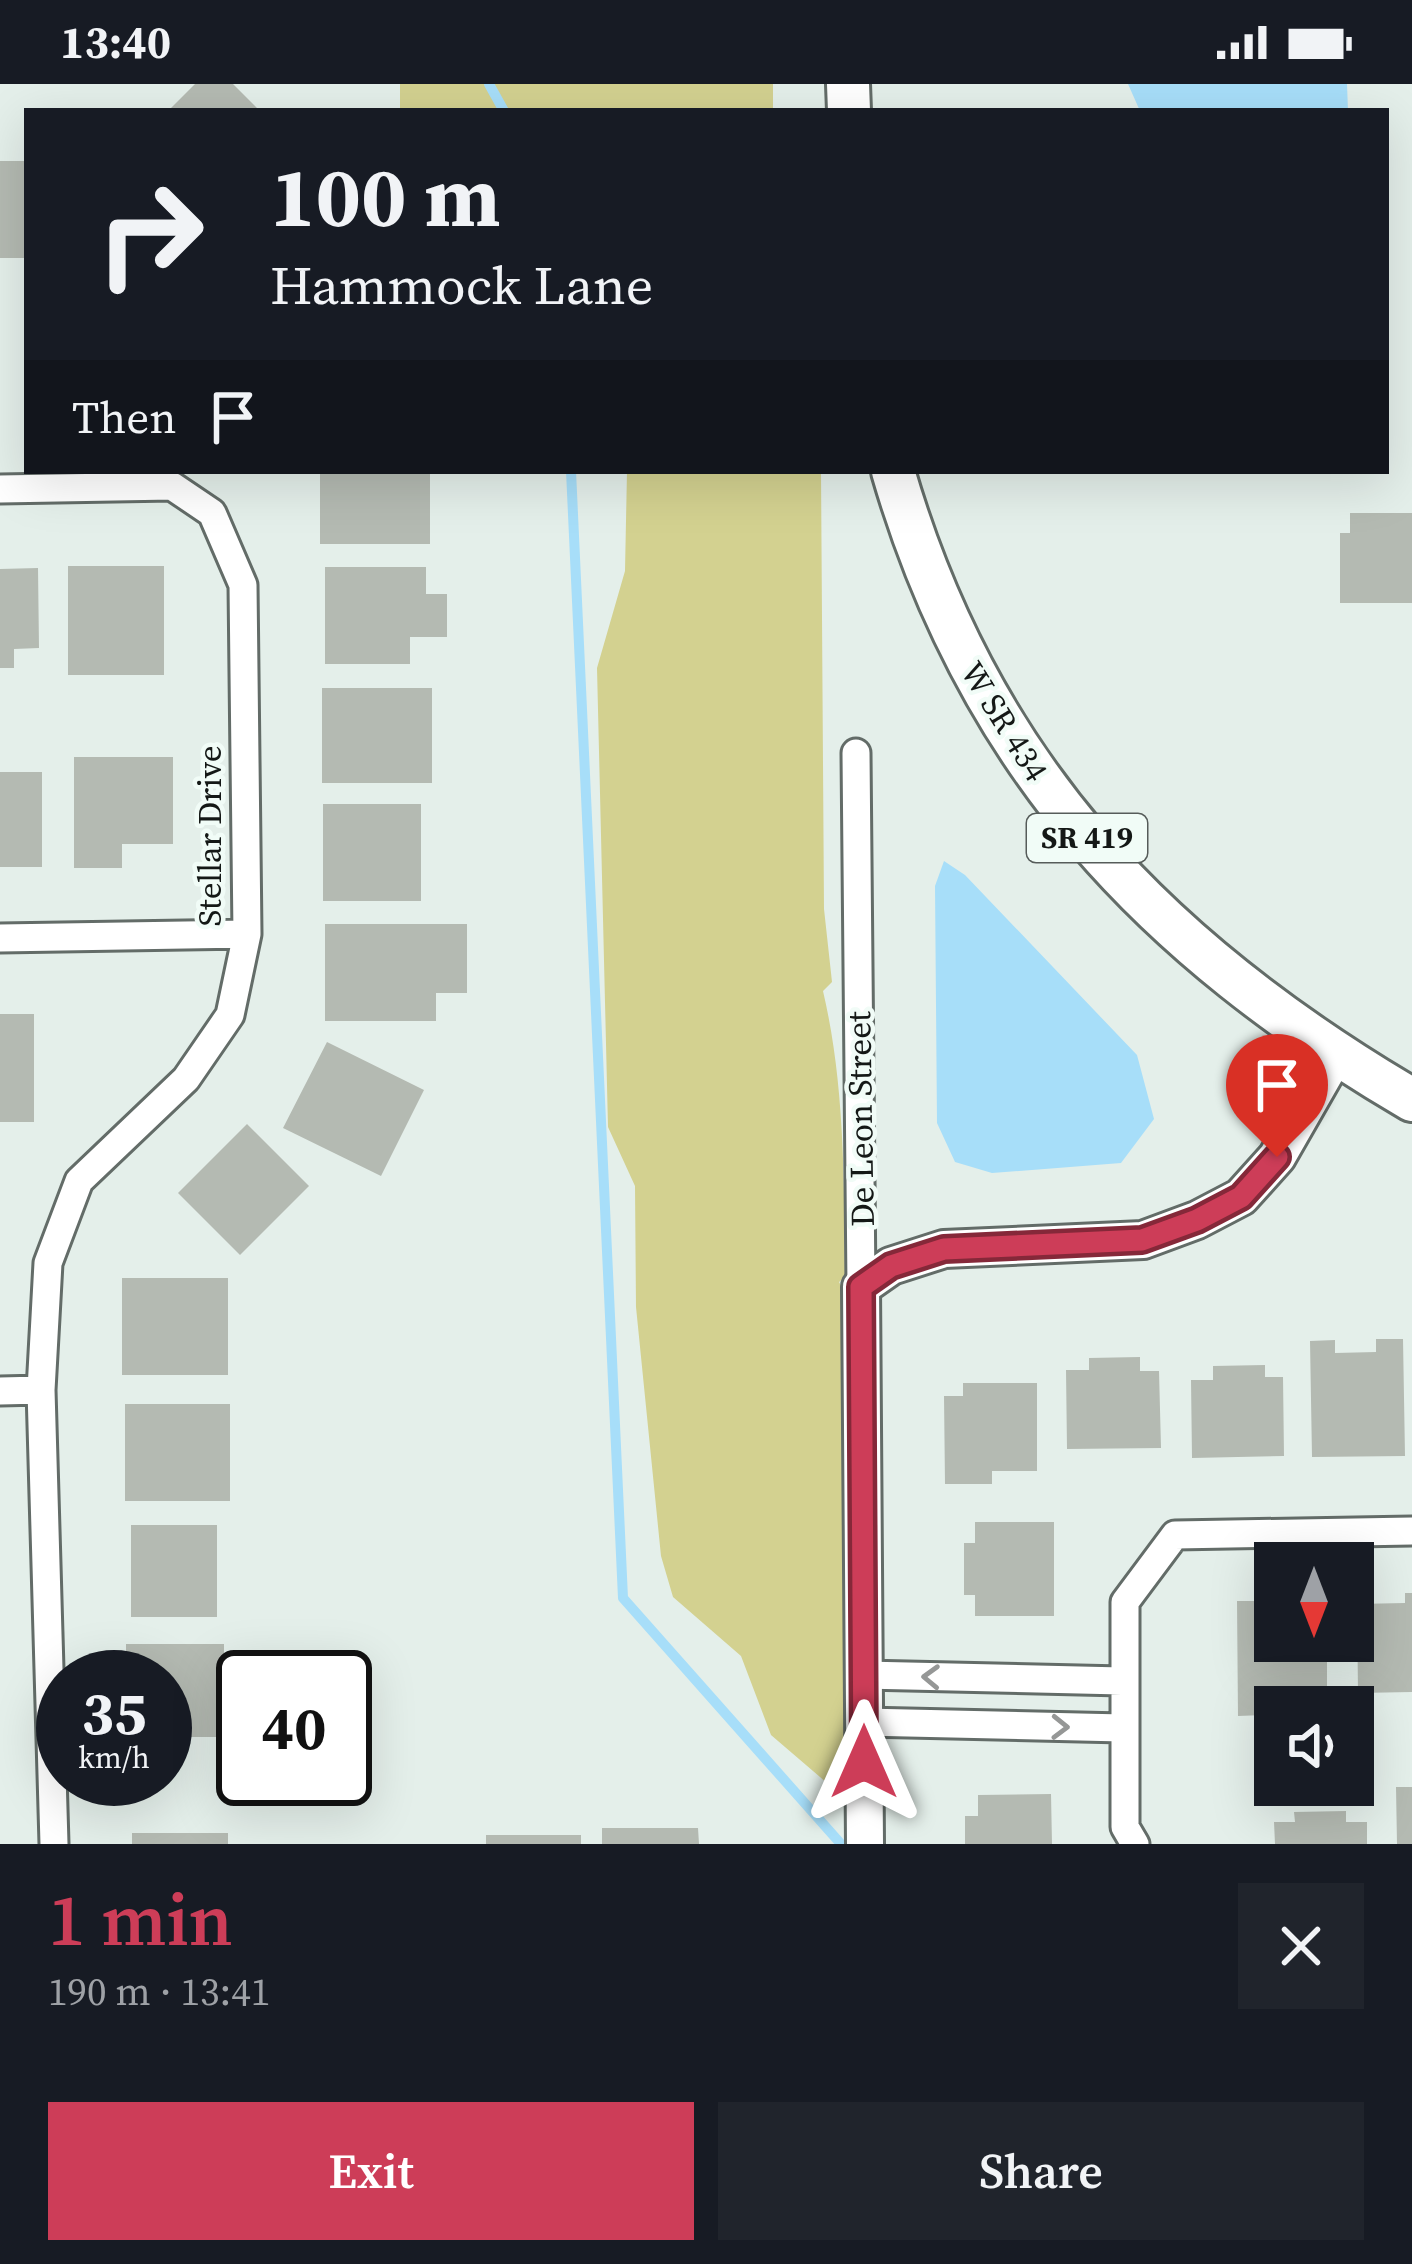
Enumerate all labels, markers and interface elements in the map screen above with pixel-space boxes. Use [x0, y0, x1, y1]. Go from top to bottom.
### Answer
text: 13:40 [60, 11, 171, 73]
text: 100 m [270, 139, 501, 254]
icon: right [72, 156, 228, 312]
text: Hammock Lane [270, 248, 653, 322]
icon: arrive [200, 384, 266, 450]
text: Then [72, 386, 176, 448]
street label: W SR 434 [950, 653, 1059, 790]
street label: Stellar Drive [187, 746, 232, 926]
road number: SR 419 [1027, 814, 1147, 862]
street label: De Leon Street [836, 1011, 885, 1227]
pin [1226, 1034, 1328, 1157]
icon: arrive [1244, 1052, 1310, 1118]
north arrow [1254, 1542, 1374, 1662]
map controls [1254, 1542, 1374, 1806]
speed limit sign: 40 [216, 1650, 372, 1806]
one-way arrow [921, 1664, 940, 1690]
text: 35 [81, 1672, 147, 1754]
button: sound [1254, 1686, 1374, 1806]
position arrow [801, 1699, 927, 1825]
one-way arrow [1051, 1713, 1070, 1739]
text: km/h [78, 1737, 150, 1778]
text: 1 min [48, 1870, 233, 1969]
button: close [1238, 1883, 1364, 2009]
text: 190 m · 13:41 [48, 1965, 270, 2018]
button: Exit [48, 2102, 694, 2240]
button: Share [718, 2102, 1364, 2240]

